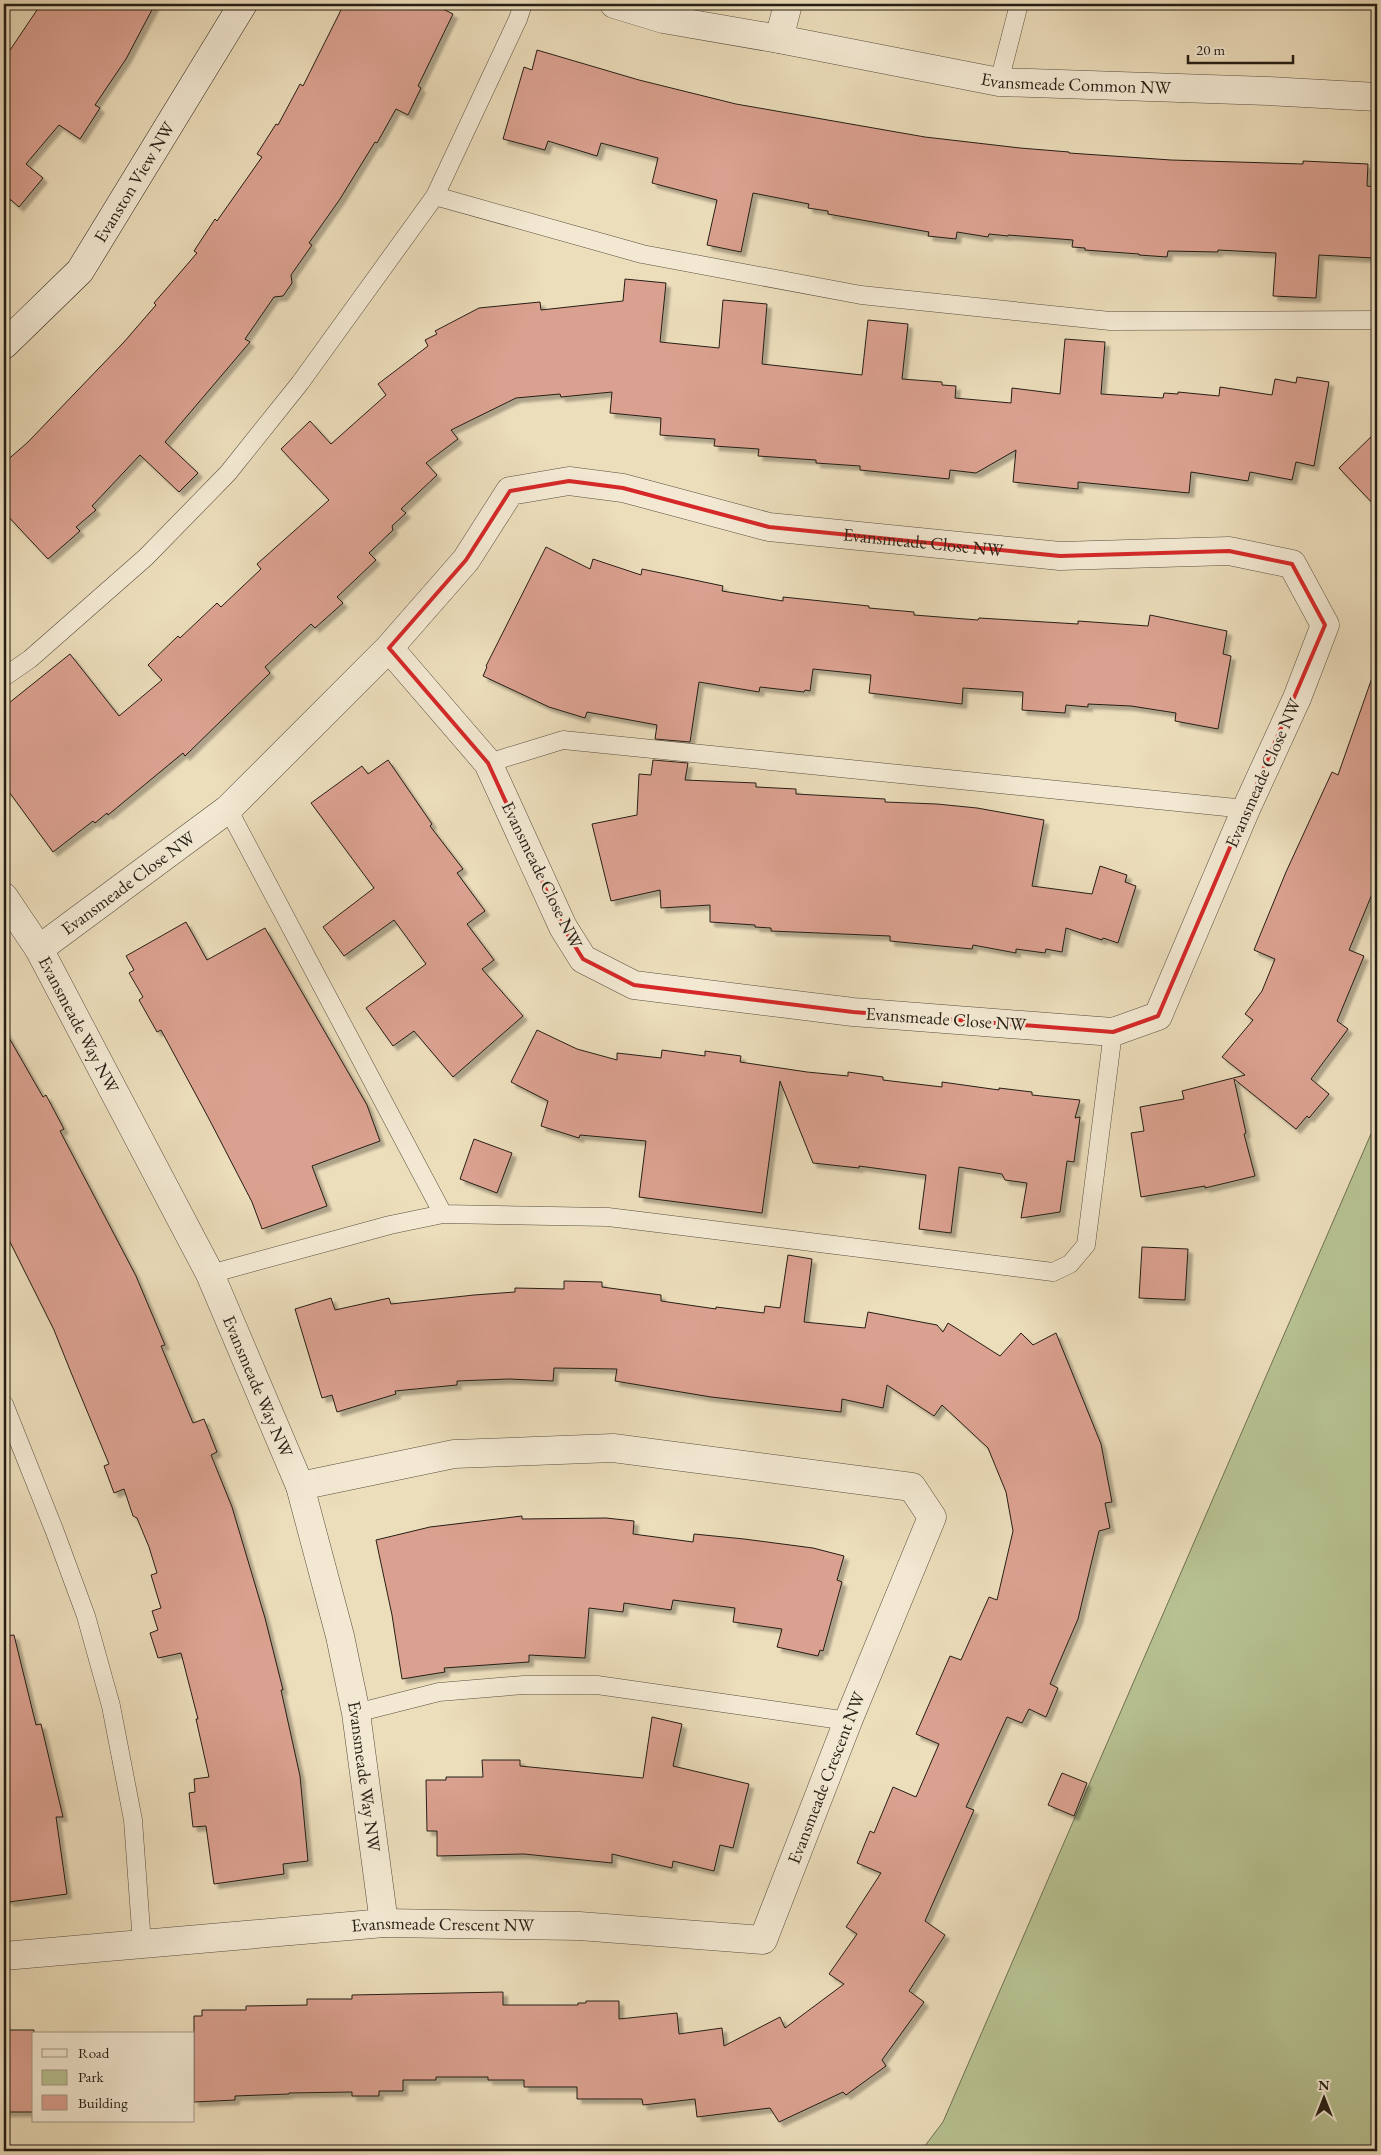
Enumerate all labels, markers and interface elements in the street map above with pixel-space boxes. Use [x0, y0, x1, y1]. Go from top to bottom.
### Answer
scale bar [1188, 32, 1294, 64]
text: 20 m [1196, 40, 1225, 59]
street label: Evansmeade Common NW [979, 67, 1172, 99]
street label: Evanston View NW [88, 117, 180, 247]
street label: Evansmeade Close NW [842, 522, 1005, 561]
street label: Evansmeade Close NW [1219, 694, 1306, 851]
street label: Evansmeade Close NW [497, 797, 588, 953]
street label: Evansmeade Close NW [56, 825, 200, 940]
street label: Evansmeade Way NW [34, 952, 125, 1097]
street label: Evansmeade Close NW [865, 1001, 1028, 1036]
street label: Evansmeade Way NW [218, 1312, 299, 1461]
street label: Evansmeade Crescent NW [782, 1688, 870, 1867]
street label: Evansmeade Way NW [343, 1699, 386, 1853]
street label: Evansmeade Crescent NW [350, 1911, 535, 1937]
legend [32, 2032, 195, 2122]
text: Road [78, 2043, 110, 2062]
text: Park [78, 2067, 105, 2086]
north arrow [1298, 2072, 1348, 2122]
text: N [1318, 2076, 1330, 2094]
text: Building [78, 2093, 128, 2112]

